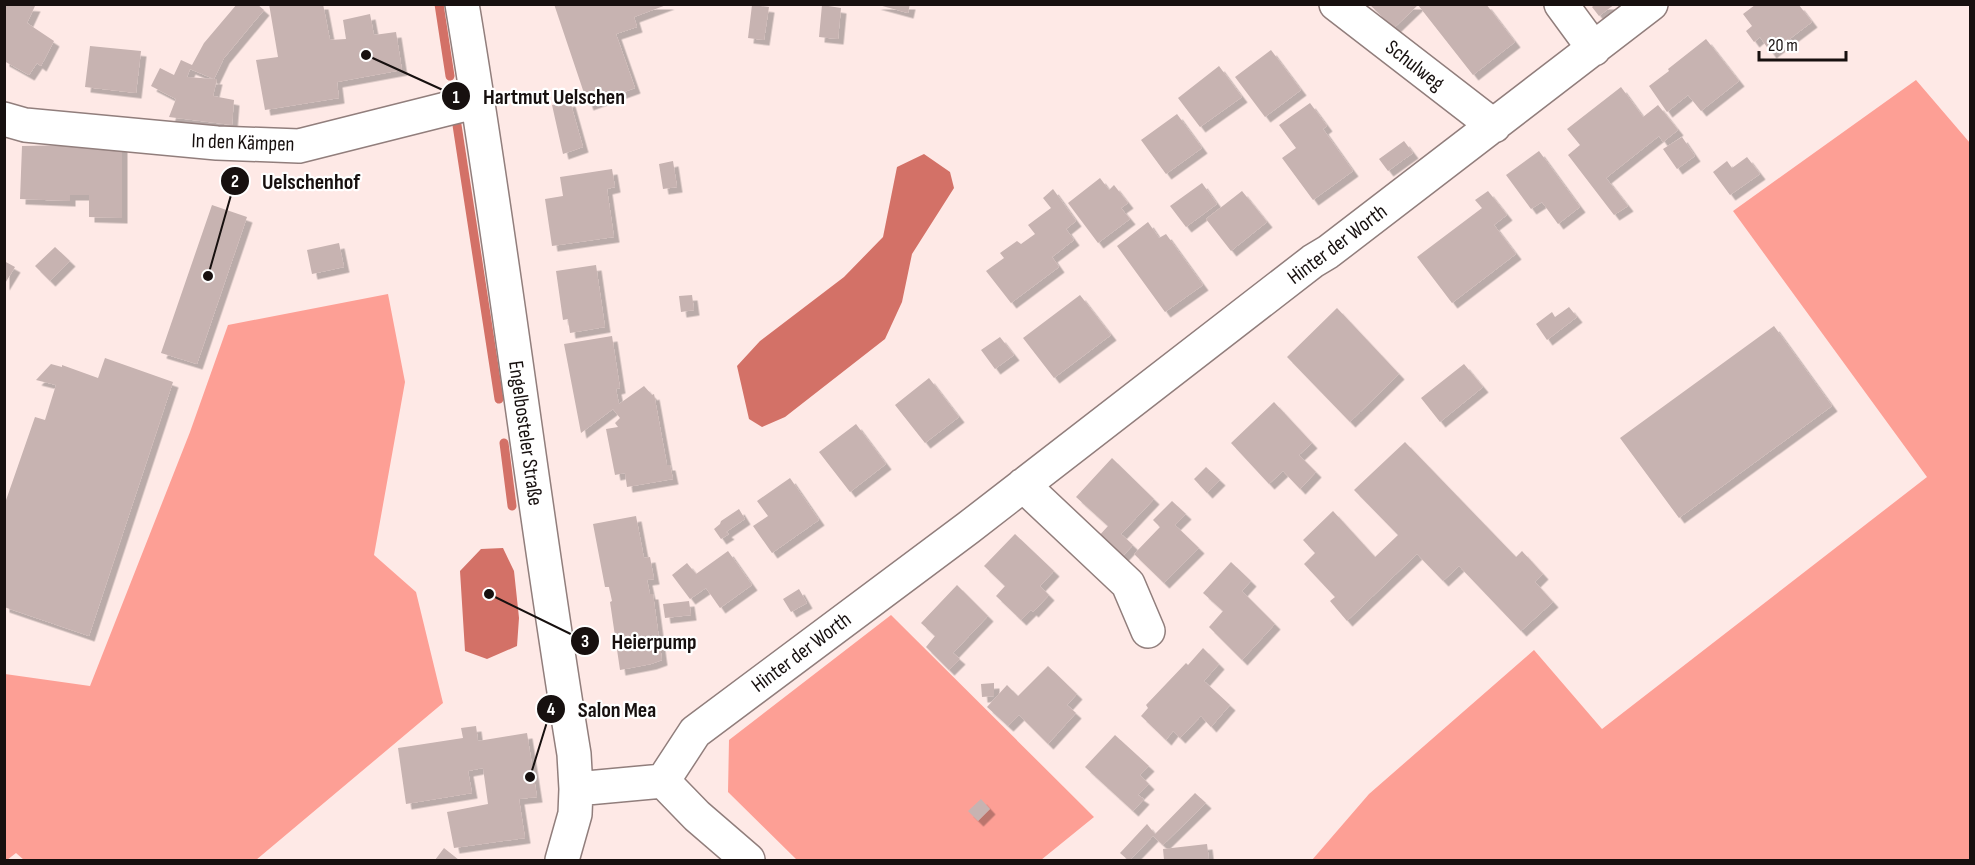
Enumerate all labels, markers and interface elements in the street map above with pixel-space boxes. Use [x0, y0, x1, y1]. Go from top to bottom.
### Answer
scale bar [1759, 24, 1846, 62]
street label: Schulweg [1380, 35, 1449, 96]
text: 20 m [1768, 35, 1798, 56]
callout: Hartmut Uelschen [441, 76, 637, 116]
text: Hartmut Uelschen [483, 84, 625, 111]
text: 1 [452, 87, 460, 108]
street label: In den Kämpen [191, 128, 295, 157]
callout: Uelschenhof [220, 161, 372, 201]
text: Uelschenhof [262, 169, 361, 196]
text: 2 [231, 171, 239, 192]
street label: Hinter der Worth [1283, 199, 1392, 290]
street label: Engelbosteler Straße [503, 359, 548, 507]
street label: Hinter der Worth [747, 607, 856, 698]
callout: Heierpump [570, 621, 709, 661]
text: Heierpump [611, 629, 697, 656]
text: 3 [581, 631, 589, 652]
callout: Salon Mea [536, 689, 668, 729]
text: Salon Mea [578, 697, 656, 724]
text: 4 [547, 699, 556, 720]

